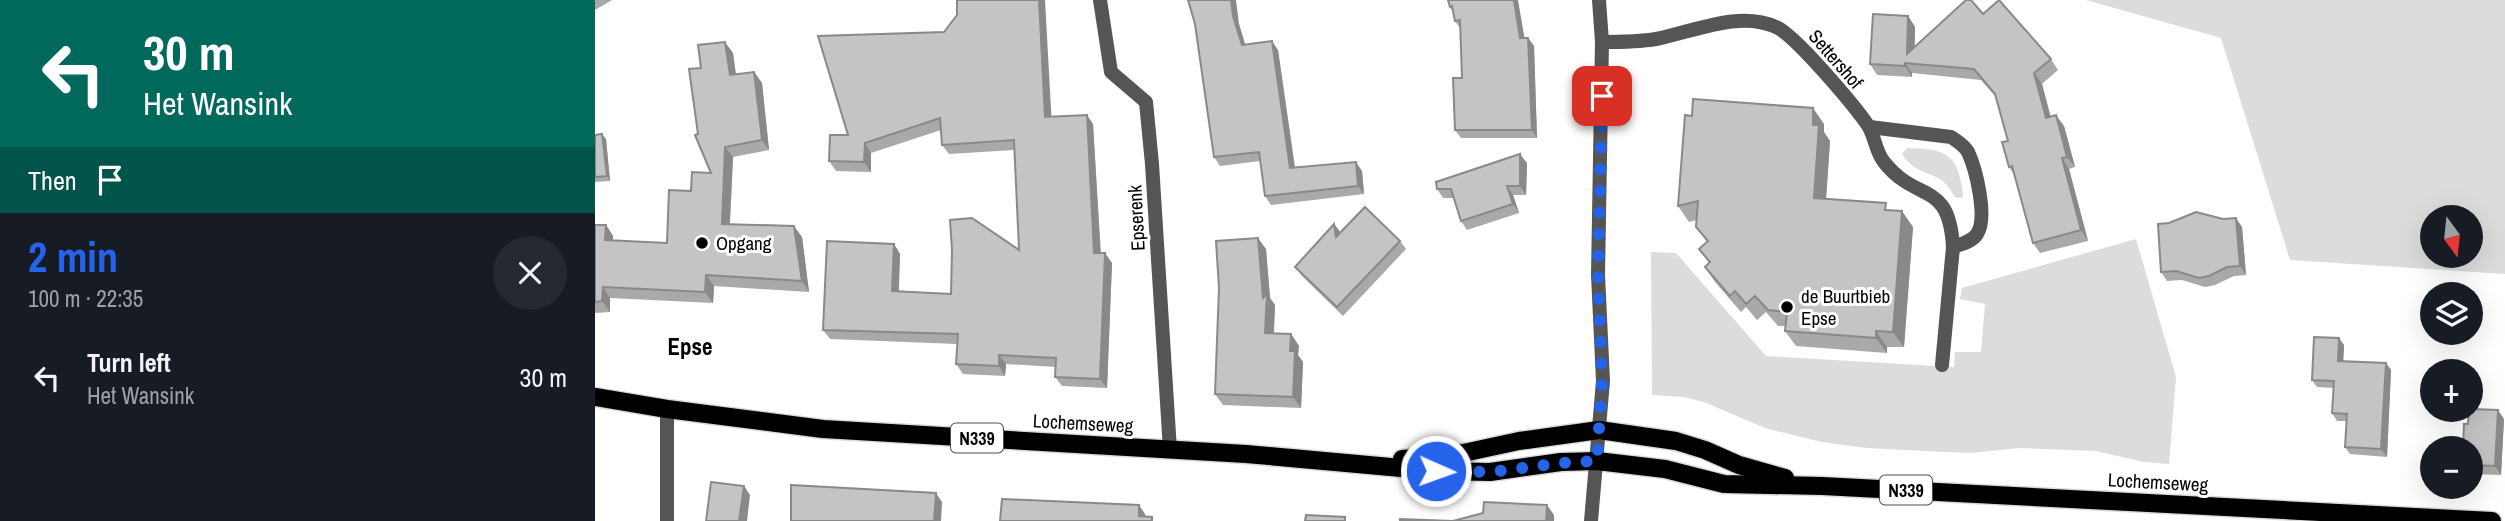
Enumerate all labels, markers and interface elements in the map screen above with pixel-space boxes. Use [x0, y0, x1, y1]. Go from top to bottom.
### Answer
text: 30 m [143, 19, 235, 85]
street label: Settershof [1803, 24, 1870, 95]
icon: left [28, 28, 119, 119]
pin [1572, 66, 1632, 126]
icon: arrive [1583, 77, 1621, 115]
text: Het Wansink [143, 82, 292, 125]
icon: arrive [91, 161, 129, 199]
text: Then [28, 163, 77, 198]
street label: Epserenk [1121, 184, 1151, 252]
north arrow [2420, 205, 2483, 268]
map controls [2420, 205, 2483, 499]
text: 2 min [28, 229, 118, 285]
place label: Opgang [716, 230, 772, 256]
marker: Opgang [694, 235, 710, 251]
button: close [493, 236, 567, 310]
button: layers [2420, 282, 2483, 345]
text: 100 m · 22:35 [28, 283, 143, 314]
place label: de Buurtbieb Epse [1801, 283, 1890, 331]
marker: de Buurtbieb Epse [1779, 299, 1795, 315]
district label: Epse [667, 331, 713, 362]
text: Turn left [87, 345, 171, 380]
icon: left [28, 359, 66, 397]
button: + [2420, 359, 2483, 422]
text: 30 m [520, 360, 567, 395]
text: Het Wansink [87, 380, 194, 411]
street label: Lochemseweg [1032, 407, 1134, 439]
road number: N339 [951, 424, 1003, 452]
position arrow [1399, 434, 1473, 508]
button: − [2420, 436, 2483, 499]
street label: Lochemseweg [2107, 466, 2209, 498]
road number: N339 [1880, 476, 1932, 504]

